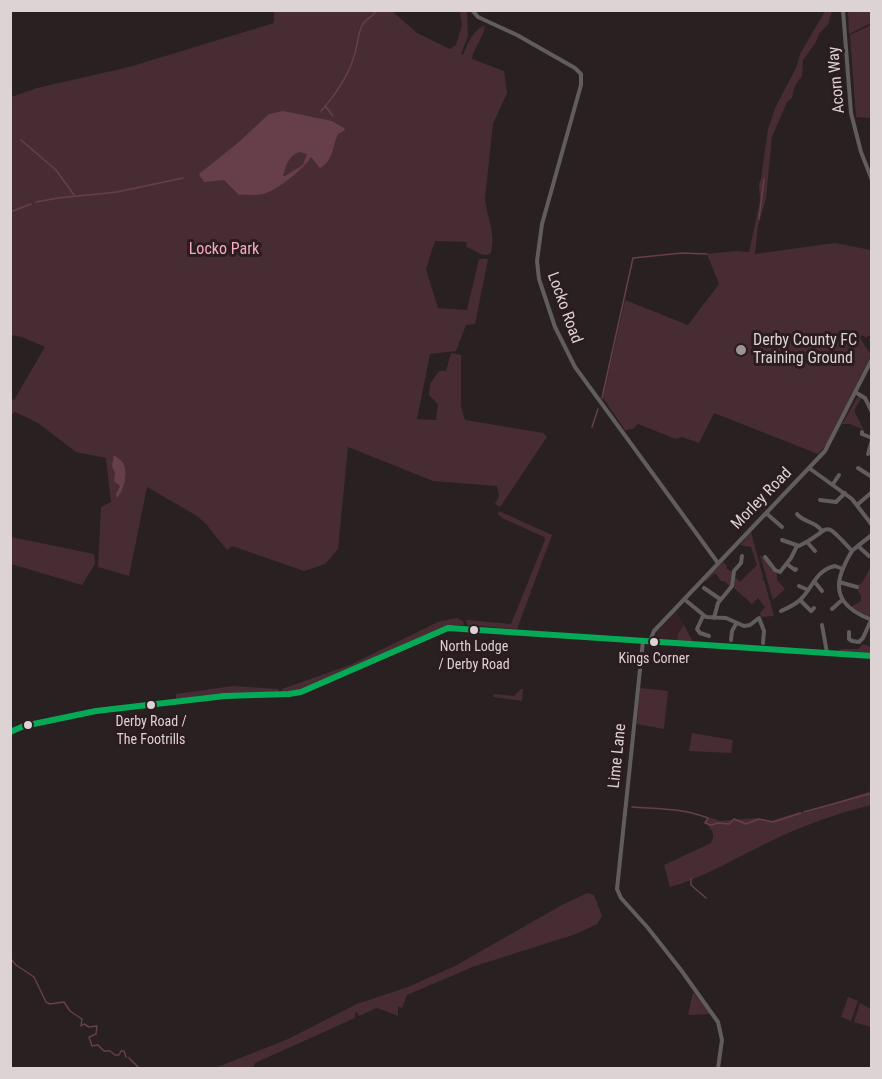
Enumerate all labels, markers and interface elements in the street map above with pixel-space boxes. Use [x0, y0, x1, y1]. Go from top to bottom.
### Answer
street label: Acorn Way [825, 46, 849, 114]
park label: Locko Park [189, 240, 259, 260]
street label: Locko Road [542, 270, 586, 346]
place label: Derby County FC Training Ground [753, 331, 857, 369]
marker: Derby County FC Training Ground [734, 343, 748, 357]
street label: Morley Road [728, 464, 796, 534]
marker: North Lodge / Derby Road [468, 624, 480, 636]
marker: Kings Corner [648, 636, 660, 648]
place label: North Lodge / Derby Road [438, 639, 510, 672]
place label: Kings Corner [619, 651, 689, 667]
marker: Derby Road / The Footrills [145, 699, 157, 711]
place label: Derby Road / The Footrills [115, 714, 187, 746]
unlabelled marker [22, 719, 34, 731]
street label: Lime Lane [605, 723, 631, 789]

